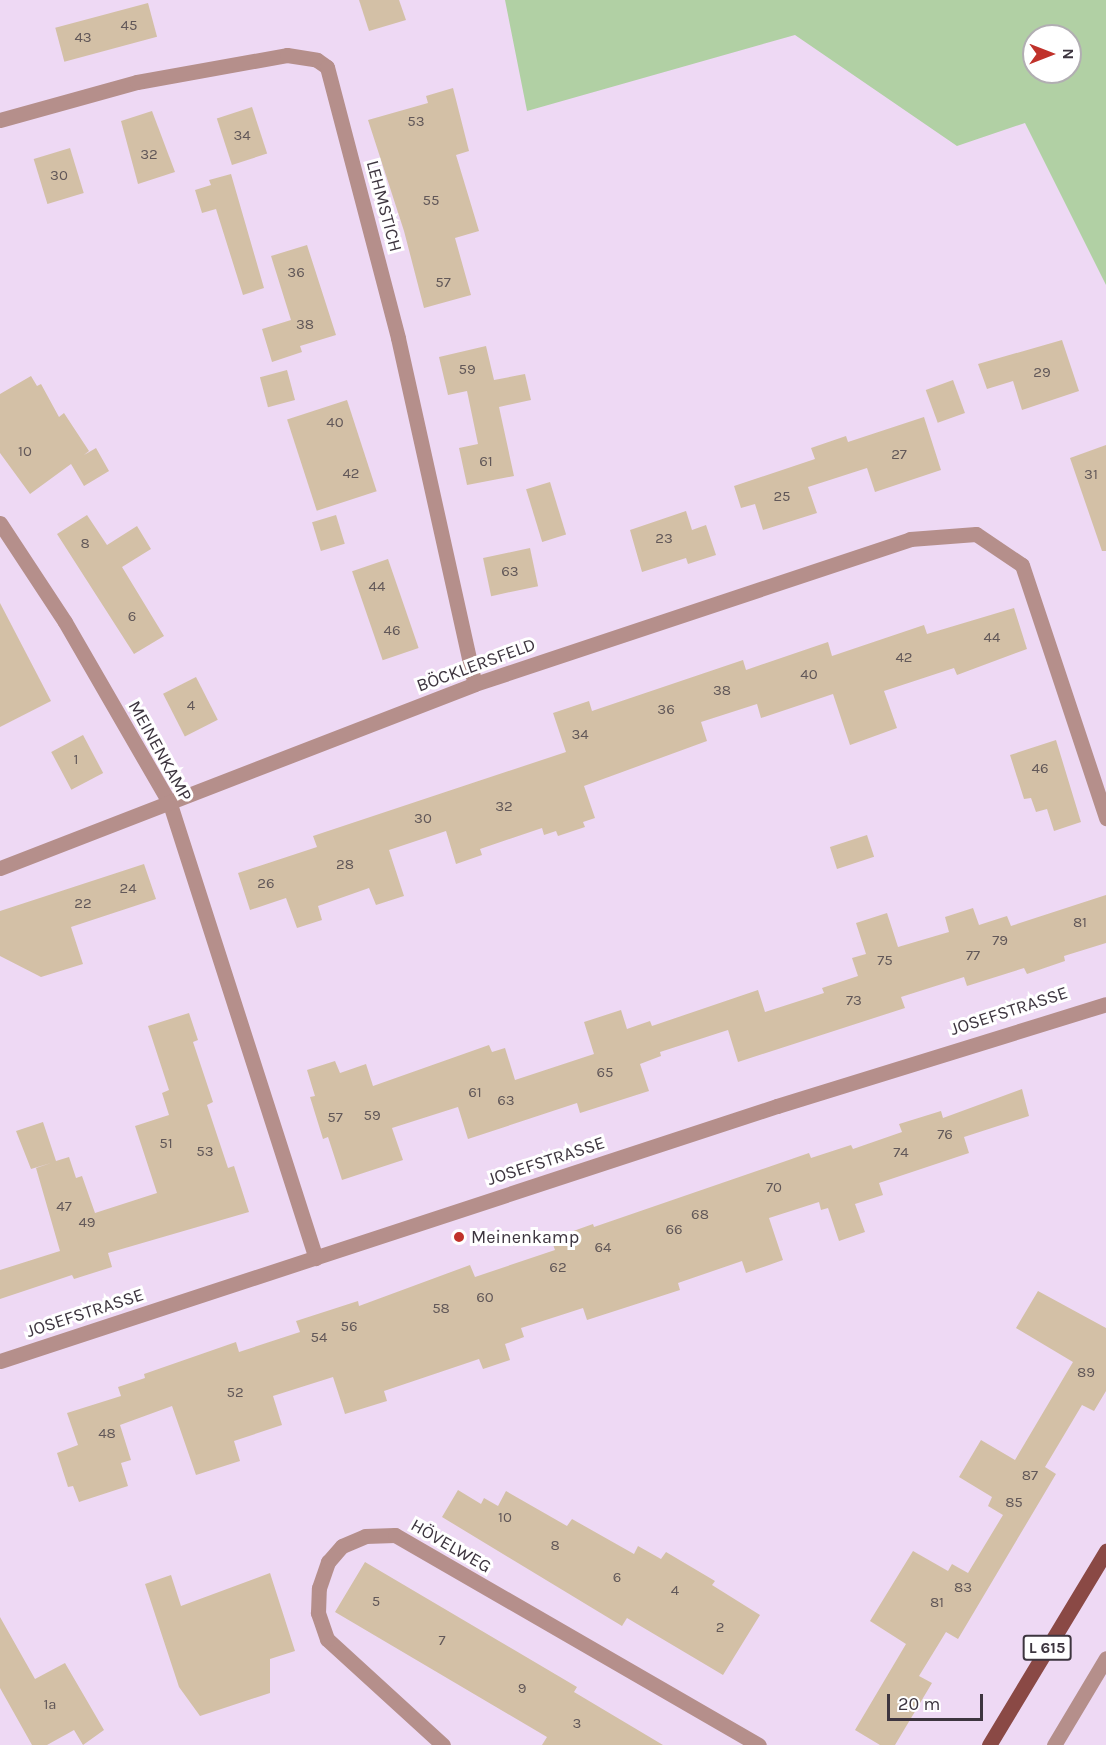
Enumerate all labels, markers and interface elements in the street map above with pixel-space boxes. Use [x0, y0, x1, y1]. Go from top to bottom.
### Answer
house number: 45 [121, 17, 137, 35]
north arrow [1022, 24, 1082, 84]
house number: 43 [74, 29, 92, 47]
text: N [1059, 48, 1078, 60]
house number: 53 [407, 113, 425, 131]
house number: 34 [233, 127, 251, 145]
house number: 32 [140, 146, 158, 164]
street label: LEHMSTICH [361, 158, 407, 254]
house number: 30 [50, 167, 68, 185]
house number: 55 [423, 192, 439, 210]
house number: 36 [287, 264, 305, 282]
house number: 57 [435, 274, 451, 292]
house number: 38 [296, 316, 314, 334]
house number: 59 [458, 361, 476, 379]
house number: 29 [1033, 364, 1051, 382]
house number: 40 [326, 414, 344, 432]
house number: 10 [18, 443, 32, 461]
house number: 27 [891, 446, 907, 464]
house number: 61 [479, 453, 493, 471]
house number: 42 [342, 465, 360, 483]
house number: 31 [1084, 466, 1098, 484]
house number: 25 [773, 488, 791, 506]
house number: 23 [655, 530, 673, 548]
house number: 8 [80, 535, 90, 553]
house number: 63 [501, 563, 519, 581]
house number: 44 [369, 578, 385, 596]
house number: 6 [128, 608, 136, 626]
house number: 46 [384, 622, 400, 640]
house number: 44 [984, 629, 1000, 647]
street label: BÖCKLERSFELD [414, 633, 538, 697]
house number: 42 [895, 649, 913, 667]
house number: 40 [800, 666, 818, 684]
house number: 38 [713, 682, 731, 700]
street label: MEINENKAMP [123, 697, 197, 805]
house number: 4 [187, 697, 195, 715]
house number: 36 [657, 701, 675, 719]
house number: 34 [571, 726, 589, 744]
house number: 1 [74, 751, 78, 769]
house number: 46 [1032, 760, 1048, 778]
house number: 32 [495, 798, 513, 816]
house number: 30 [414, 810, 432, 828]
house number: 28 [336, 856, 354, 874]
house number: 26 [257, 875, 275, 893]
house number: 24 [119, 880, 137, 898]
house number: 22 [74, 895, 92, 913]
house number: 81 [1073, 914, 1087, 932]
house number: 79 [992, 932, 1008, 950]
house number: 77 [966, 947, 980, 965]
house number: 75 [877, 952, 893, 970]
street label: JOSEFSTRASSE [947, 982, 1071, 1040]
house number: 73 [846, 992, 862, 1010]
house number: 65 [596, 1064, 614, 1082]
house number: 61 [468, 1084, 482, 1102]
house number: 63 [497, 1092, 515, 1110]
house number: 59 [363, 1107, 381, 1125]
house number: 57 [327, 1109, 343, 1127]
house number: 76 [937, 1126, 953, 1144]
street label: JOSEFSTRASSE [484, 1132, 608, 1190]
house number: 51 [159, 1135, 173, 1153]
house number: 53 [196, 1143, 214, 1161]
house number: 74 [893, 1144, 909, 1162]
house number: 70 [766, 1179, 782, 1197]
house number: 47 [56, 1198, 72, 1216]
house number: 68 [691, 1206, 709, 1224]
house number: 49 [78, 1214, 96, 1232]
house number: 66 [665, 1221, 683, 1239]
place label: Meinenkamp [471, 1226, 579, 1248]
marker: Meinenkamp [452, 1230, 466, 1244]
house number: 64 [595, 1239, 611, 1257]
house number: 62 [549, 1259, 567, 1277]
street label: JOSEFSTRASSE [23, 1284, 147, 1342]
house number: 60 [476, 1289, 494, 1307]
house number: 58 [432, 1300, 450, 1318]
house number: 56 [340, 1318, 358, 1336]
house number: 54 [311, 1329, 327, 1347]
house number: 89 [1077, 1364, 1095, 1382]
house number: 52 [226, 1384, 244, 1402]
house number: 48 [98, 1425, 116, 1443]
house number: 87 [1022, 1467, 1038, 1485]
house number: 85 [1005, 1494, 1023, 1512]
house number: 10 [498, 1509, 512, 1527]
street label: HÖVELWEG [407, 1514, 495, 1578]
house number: 8 [550, 1537, 560, 1555]
house number: 6 [613, 1569, 621, 1587]
house number: 83 [954, 1579, 972, 1597]
house number: 4 [671, 1582, 679, 1600]
house number: 5 [372, 1593, 380, 1611]
house number: 81 [930, 1594, 944, 1612]
house number: 2 [716, 1619, 724, 1637]
house number: 7 [438, 1632, 446, 1650]
road number: L 615 [1022, 1635, 1072, 1661]
house number: 9 [518, 1680, 526, 1698]
scale bar [890, 1682, 986, 1720]
text: 20 m [898, 1693, 940, 1715]
house number: 1a [43, 1696, 57, 1714]
house number: 3 [573, 1715, 581, 1733]

